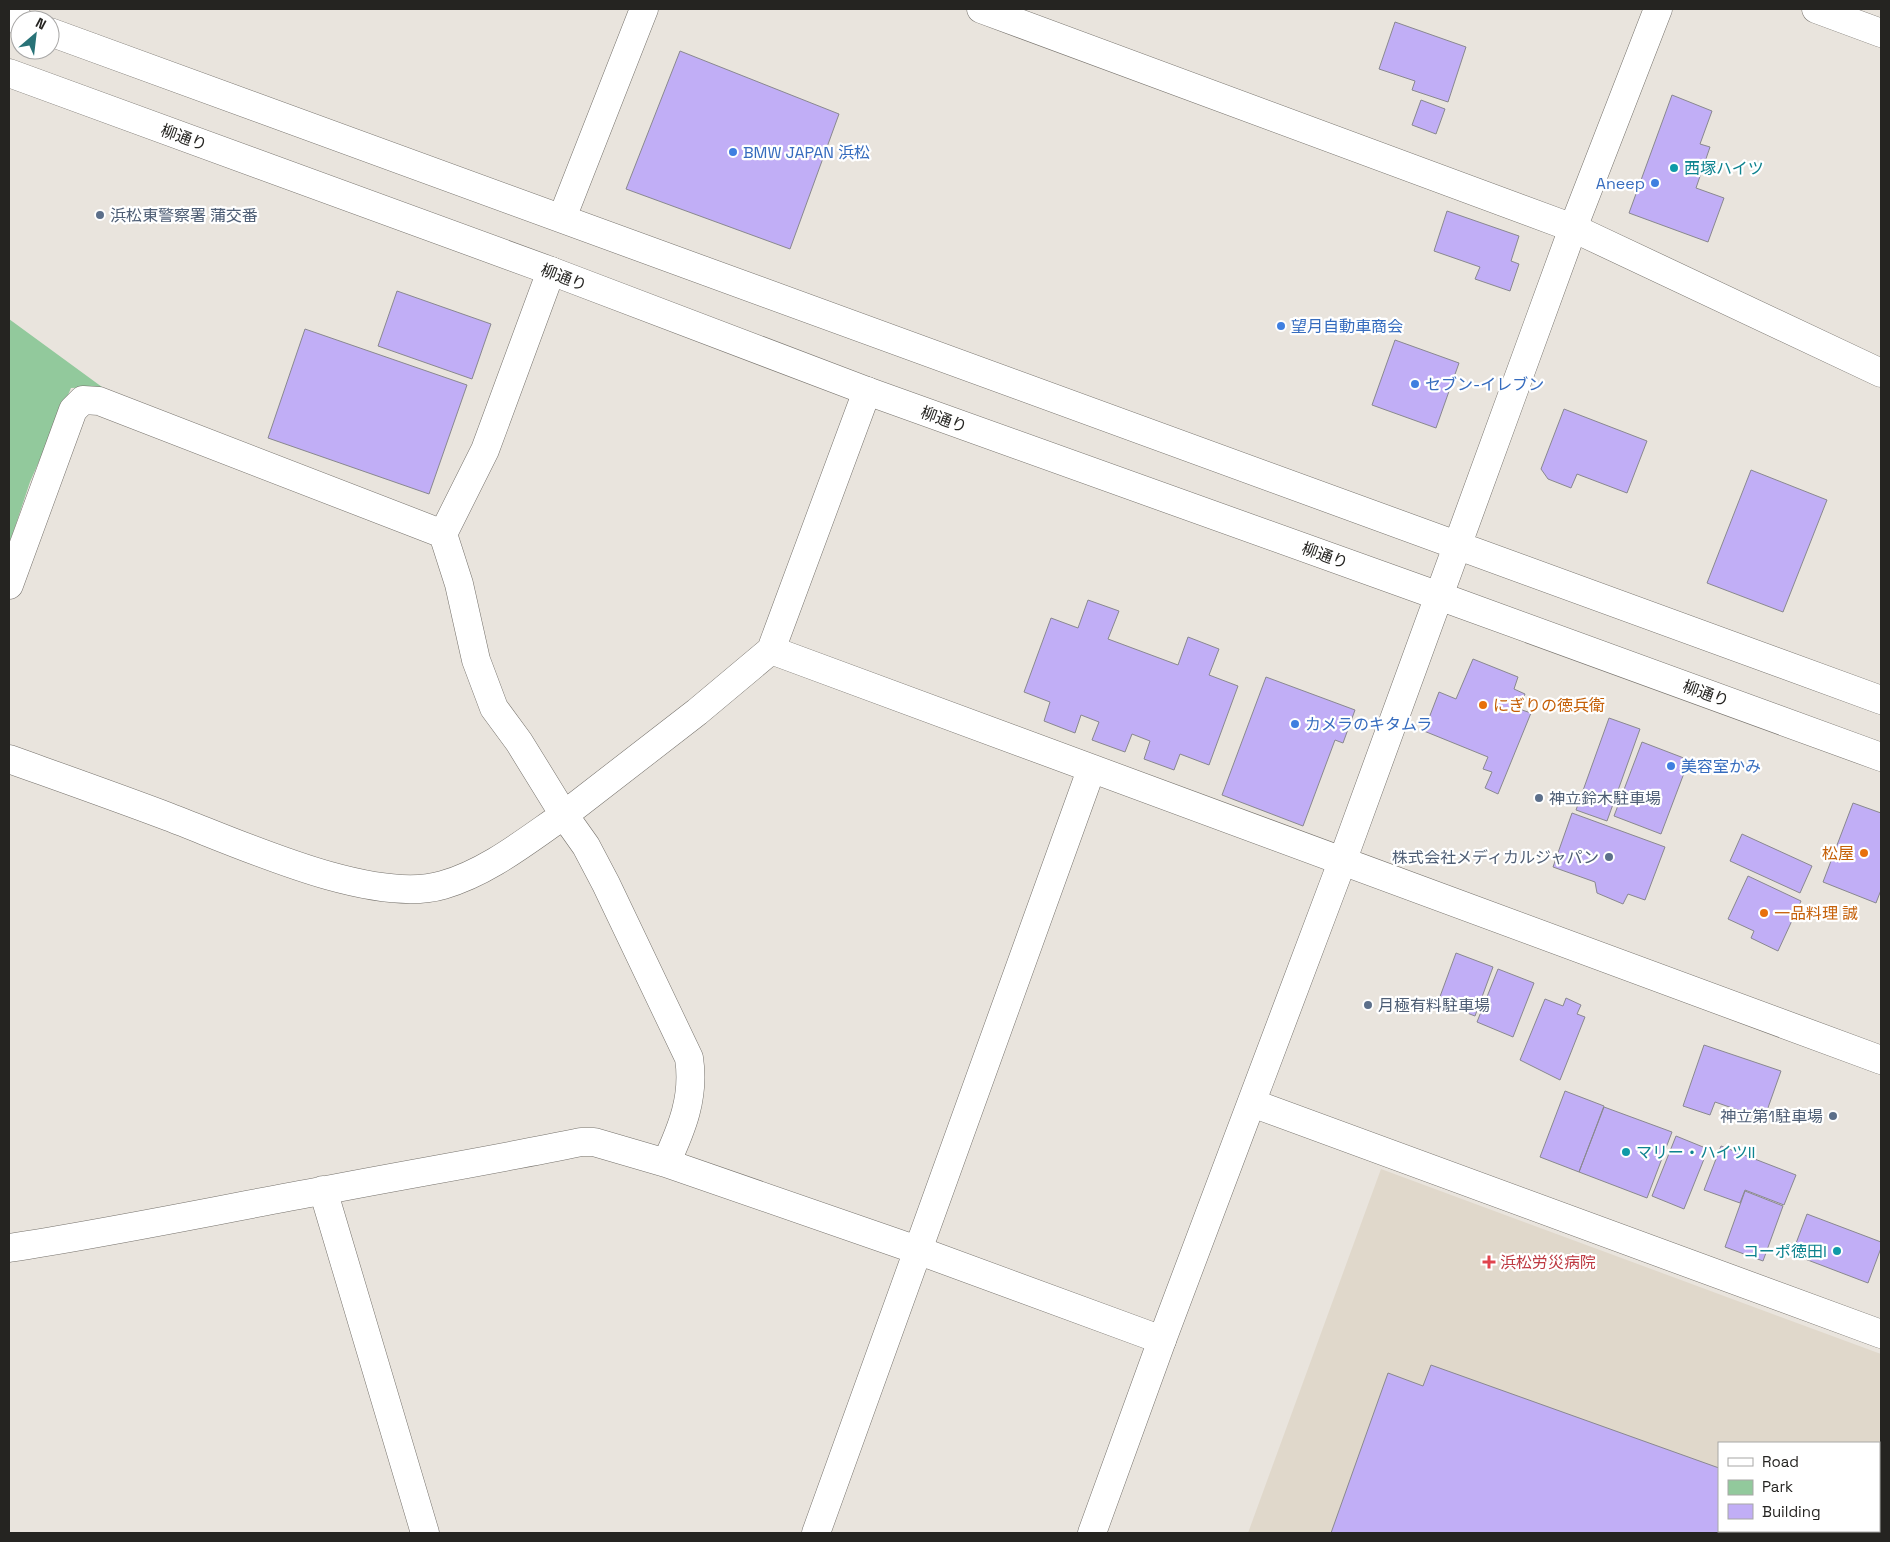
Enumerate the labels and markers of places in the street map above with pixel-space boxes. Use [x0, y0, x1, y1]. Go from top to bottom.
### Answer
place label: BMW JAPAN 浜松 [743, 142, 870, 163]
marker: BMW JAPAN 浜松 [727, 146, 739, 158]
place label: 西塚ハイツ [1684, 158, 1764, 179]
marker: 西塚ハイツ [1668, 162, 1680, 174]
place label: Aneep [1596, 173, 1645, 194]
marker: Aneep [1649, 177, 1661, 189]
place label: 浜松東警察署 蒲交番 [110, 205, 258, 226]
marker: 浜松東警察署 蒲交番 [94, 209, 106, 221]
place label: 望月自動車商会 [1291, 316, 1403, 337]
marker: 望月自動車商会 [1275, 320, 1287, 332]
place label: セブン-イレブン [1425, 374, 1544, 395]
marker: セブン-イレブン [1409, 378, 1421, 390]
place label: にぎりの徳兵衛 [1493, 695, 1605, 716]
marker: にぎりの徳兵衛 [1477, 699, 1489, 711]
place label: カメラのキタムラ [1305, 714, 1432, 735]
marker: カメラのキタムラ [1289, 718, 1301, 730]
place label: 美容室かみ [1681, 756, 1761, 777]
marker: 美容室かみ [1665, 760, 1677, 772]
place label: 神立鈴木駐車場 [1549, 788, 1661, 809]
marker: 神立鈴木駐車場 [1533, 792, 1545, 804]
place label: 松屋 [1822, 843, 1854, 864]
place label: 株式会社メディカルジャパン [1392, 847, 1599, 868]
marker: 松屋 [1858, 847, 1870, 859]
marker: 株式会社メディカルジャパン [1603, 851, 1615, 863]
place label: 一品料理 誠 [1774, 903, 1858, 924]
marker: 一品料理 誠 [1758, 907, 1770, 919]
place label: 月極有料駐車場 [1378, 995, 1490, 1016]
marker: 月極有料駐車場 [1362, 999, 1374, 1011]
place label: 神立第1駐車場 [1720, 1106, 1823, 1127]
marker: 神立第1駐車場 [1827, 1110, 1839, 1122]
place label: マリー・ハイツII [1636, 1142, 1756, 1163]
marker: マリー・ハイツII [1620, 1146, 1632, 1158]
place label: コーポ徳田I [1743, 1241, 1827, 1262]
marker: コーポ徳田I [1831, 1245, 1843, 1257]
place label: 浜松労災病院 [1500, 1252, 1596, 1273]
marker: 浜松労災病院 [1482, 1255, 1496, 1269]

